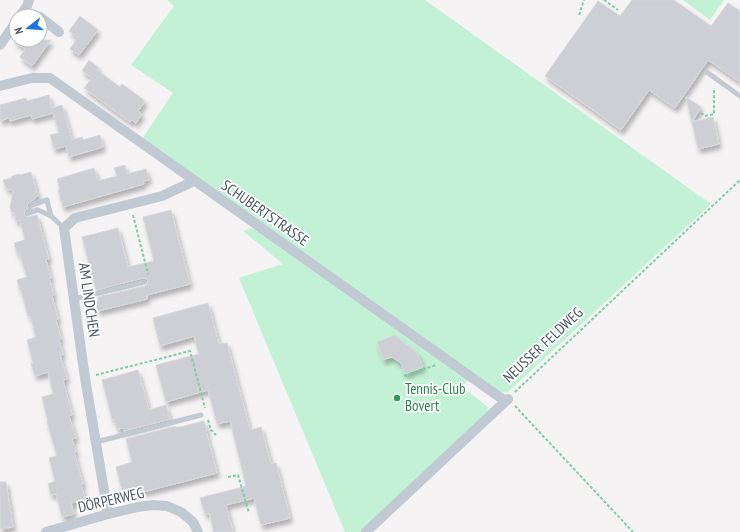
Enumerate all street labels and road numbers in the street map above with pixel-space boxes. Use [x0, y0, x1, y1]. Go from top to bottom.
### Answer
street label: SCHUBERTSTRASSE [218, 175, 313, 250]
street label: AM LINDCHEN [75, 262, 104, 338]
street label: NEUSSER FELDWEG [499, 303, 587, 386]
street label: DÖRPERWEG [76, 483, 146, 516]

